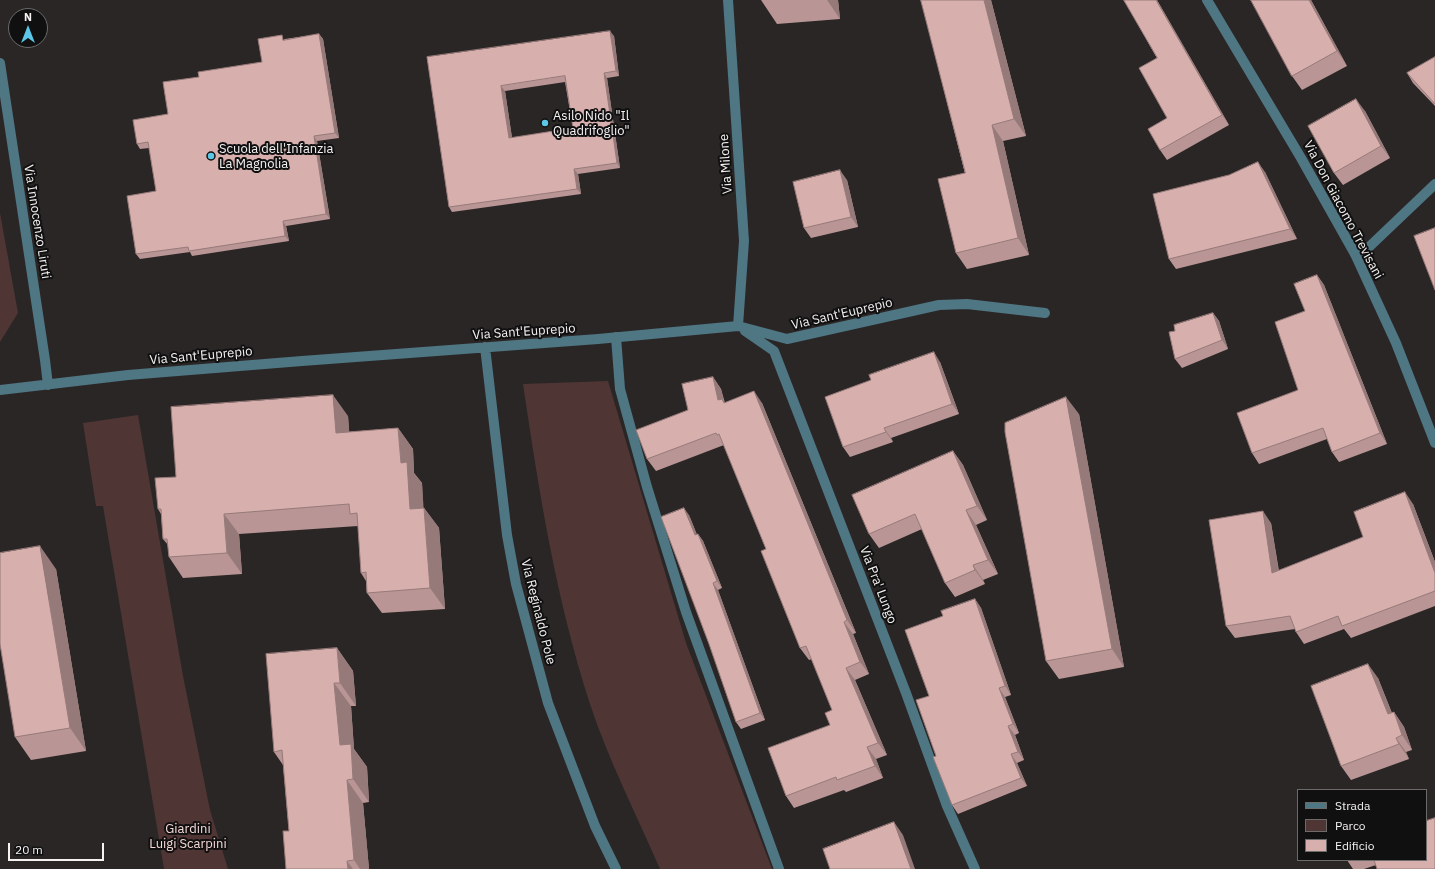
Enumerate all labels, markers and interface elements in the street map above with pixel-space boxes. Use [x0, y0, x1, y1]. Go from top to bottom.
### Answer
north arrow [8, 8, 48, 48]
text: N [24, 10, 32, 24]
place label: Asilo Nido "Il Quadrifoglio" [553, 108, 630, 139]
marker: Asilo Nido "Il Quadrifoglio" [540, 118, 550, 128]
street label: Via Milone [716, 133, 736, 195]
street label: Via Don Giacomo Trevisani [1300, 138, 1386, 282]
place label: Scuola dell'Infanzia La Magnolia [219, 141, 333, 172]
marker: Scuola dell'Infanzia La Magnolia [206, 151, 216, 161]
street label: Via Innocenzo Liruti [20, 164, 54, 280]
street label: Via Sant'Euprepio [790, 295, 894, 333]
street label: Via Sant'Euprepio [472, 321, 576, 343]
street label: Via Sant'Euprepio [149, 344, 253, 368]
street label: Via Pra' Lungo [856, 544, 900, 626]
street label: Via Reginaldo Pole [517, 558, 559, 666]
legend [1297, 789, 1427, 861]
text: Strada [1335, 798, 1370, 813]
text: Parco [1335, 818, 1366, 833]
park label: Giardini Luigi Scarpini [149, 821, 227, 852]
scale bar [10, 835, 106, 861]
text: Edificio [1335, 838, 1374, 853]
text: 20 m [15, 842, 43, 857]

